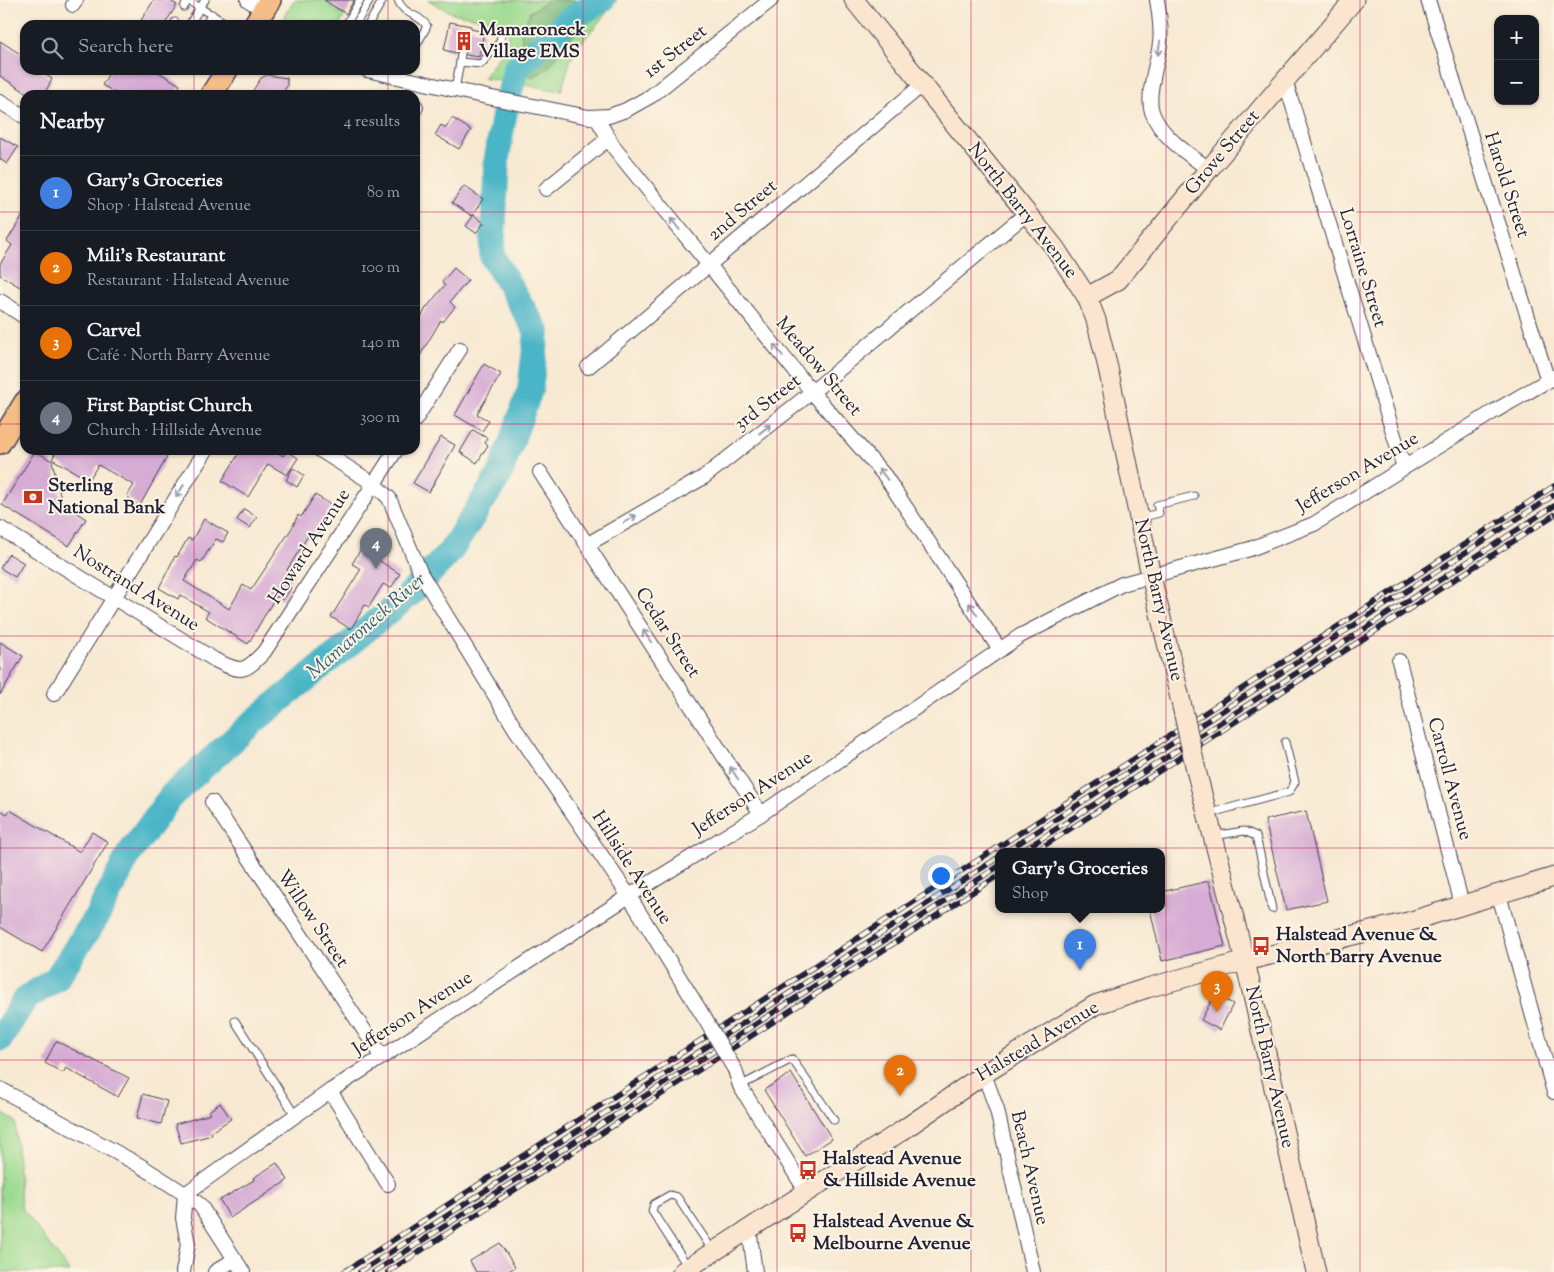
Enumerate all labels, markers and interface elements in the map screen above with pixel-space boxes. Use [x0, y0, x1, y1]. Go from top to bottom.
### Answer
map controls [1494, 15, 1539, 105]
button: + [1494, 15, 1539, 60]
place label: Mamaroneck Village EMS [479, 17, 586, 66]
street label: 1st Street [639, 18, 714, 85]
search box [20, 20, 420, 75]
building icon: Mamaroneck Village EMS [453, 30, 475, 52]
icon: search [38, 34, 66, 62]
text: Search here [78, 34, 173, 61]
one-way arrow [1153, 40, 1163, 56]
button: − [1494, 60, 1539, 105]
street label: Grove Street [1179, 104, 1267, 201]
text: Nearby [40, 108, 105, 138]
text: 4 results [344, 111, 400, 134]
street label: Harold Street [1476, 129, 1536, 242]
street label: North Barry Avenue [960, 137, 1084, 285]
text: Gary's Groceries [87, 168, 223, 195]
street label: 2nd Street [702, 173, 784, 248]
text: 1 [53, 182, 59, 205]
text: 80 m [367, 182, 400, 205]
text: Shop · Halstead Avenue [87, 195, 251, 218]
street label: Lorraine Street [1331, 205, 1393, 331]
one-way arrow [670, 218, 681, 231]
text: Mili's Restaurant [87, 243, 225, 270]
text: 2 [52, 257, 60, 280]
text: 100 m [361, 257, 400, 280]
text: Restaurant · Halstead Avenue [87, 270, 289, 293]
street label: Meadow Street [768, 312, 868, 423]
text: Carvel [87, 318, 141, 345]
text: 3 [53, 332, 59, 355]
text: 140 m [362, 332, 400, 355]
one-way arrow [773, 344, 784, 357]
text: Café · North Barry Avenue [87, 345, 270, 368]
street label: 3rd Street [729, 368, 808, 438]
text: First Baptist Church [87, 393, 253, 420]
text: 4 [52, 407, 60, 430]
text: 300 m [360, 407, 400, 430]
text: Church · Hillside Avenue [87, 420, 262, 443]
one-way arrow [758, 424, 771, 435]
street label: Jefferson Avenue [1291, 426, 1424, 521]
one-way arrow [878, 467, 888, 481]
place label: Sterling National Bank [48, 473, 166, 522]
one-way arrow [175, 484, 185, 498]
street label: Howard Avenue [262, 484, 358, 610]
bank icon: Sterling National Bank [22, 486, 44, 508]
one-way arrow [622, 514, 637, 524]
street label: North Barry Avenue [1126, 516, 1190, 684]
pin: 4 [360, 528, 392, 569]
street label: Nostrand Avenue [68, 539, 205, 639]
water label: Mamaroneck River [301, 567, 433, 687]
street label: Cedar Street [628, 582, 707, 684]
one-way arrow [968, 602, 978, 616]
one-way arrow [642, 629, 652, 643]
street label: Carroll Avenue [1420, 715, 1478, 844]
street label: Jefferson Avenue [687, 745, 818, 843]
one-way arrow [729, 766, 739, 780]
street label: Hillside Avenue [584, 806, 678, 930]
popup [995, 848, 1165, 913]
text: Gary's Groceries [1012, 856, 1148, 883]
your location [928, 863, 954, 889]
street label: Willow Street [269, 865, 355, 974]
text: Shop [1012, 883, 1048, 906]
place label: Halstead Avenue & North Barry Avenue [1276, 922, 1442, 971]
pin: 1 [1064, 929, 1096, 970]
bus stop icon: Halstead Avenue & North Barry Avenue [1250, 935, 1272, 957]
street label: Jefferson Avenue [347, 965, 478, 1063]
pin: 3 [1201, 971, 1233, 1012]
street label: North Barry Avenue [1237, 983, 1301, 1151]
street label: Halstead Avenue [972, 995, 1105, 1089]
pin: 2 [884, 1055, 916, 1096]
street label: Beach Avenue [1003, 1108, 1055, 1228]
place label: Halstead Avenue & Hillside Avenue [823, 1146, 976, 1195]
bus stop icon: Halstead Avenue & Hillside Avenue [797, 1159, 819, 1181]
place label: Halstead Avenue & Melbourne Avenue [813, 1209, 975, 1258]
bus stop icon: Halstead Avenue & Melbourne Avenue [787, 1222, 809, 1244]

